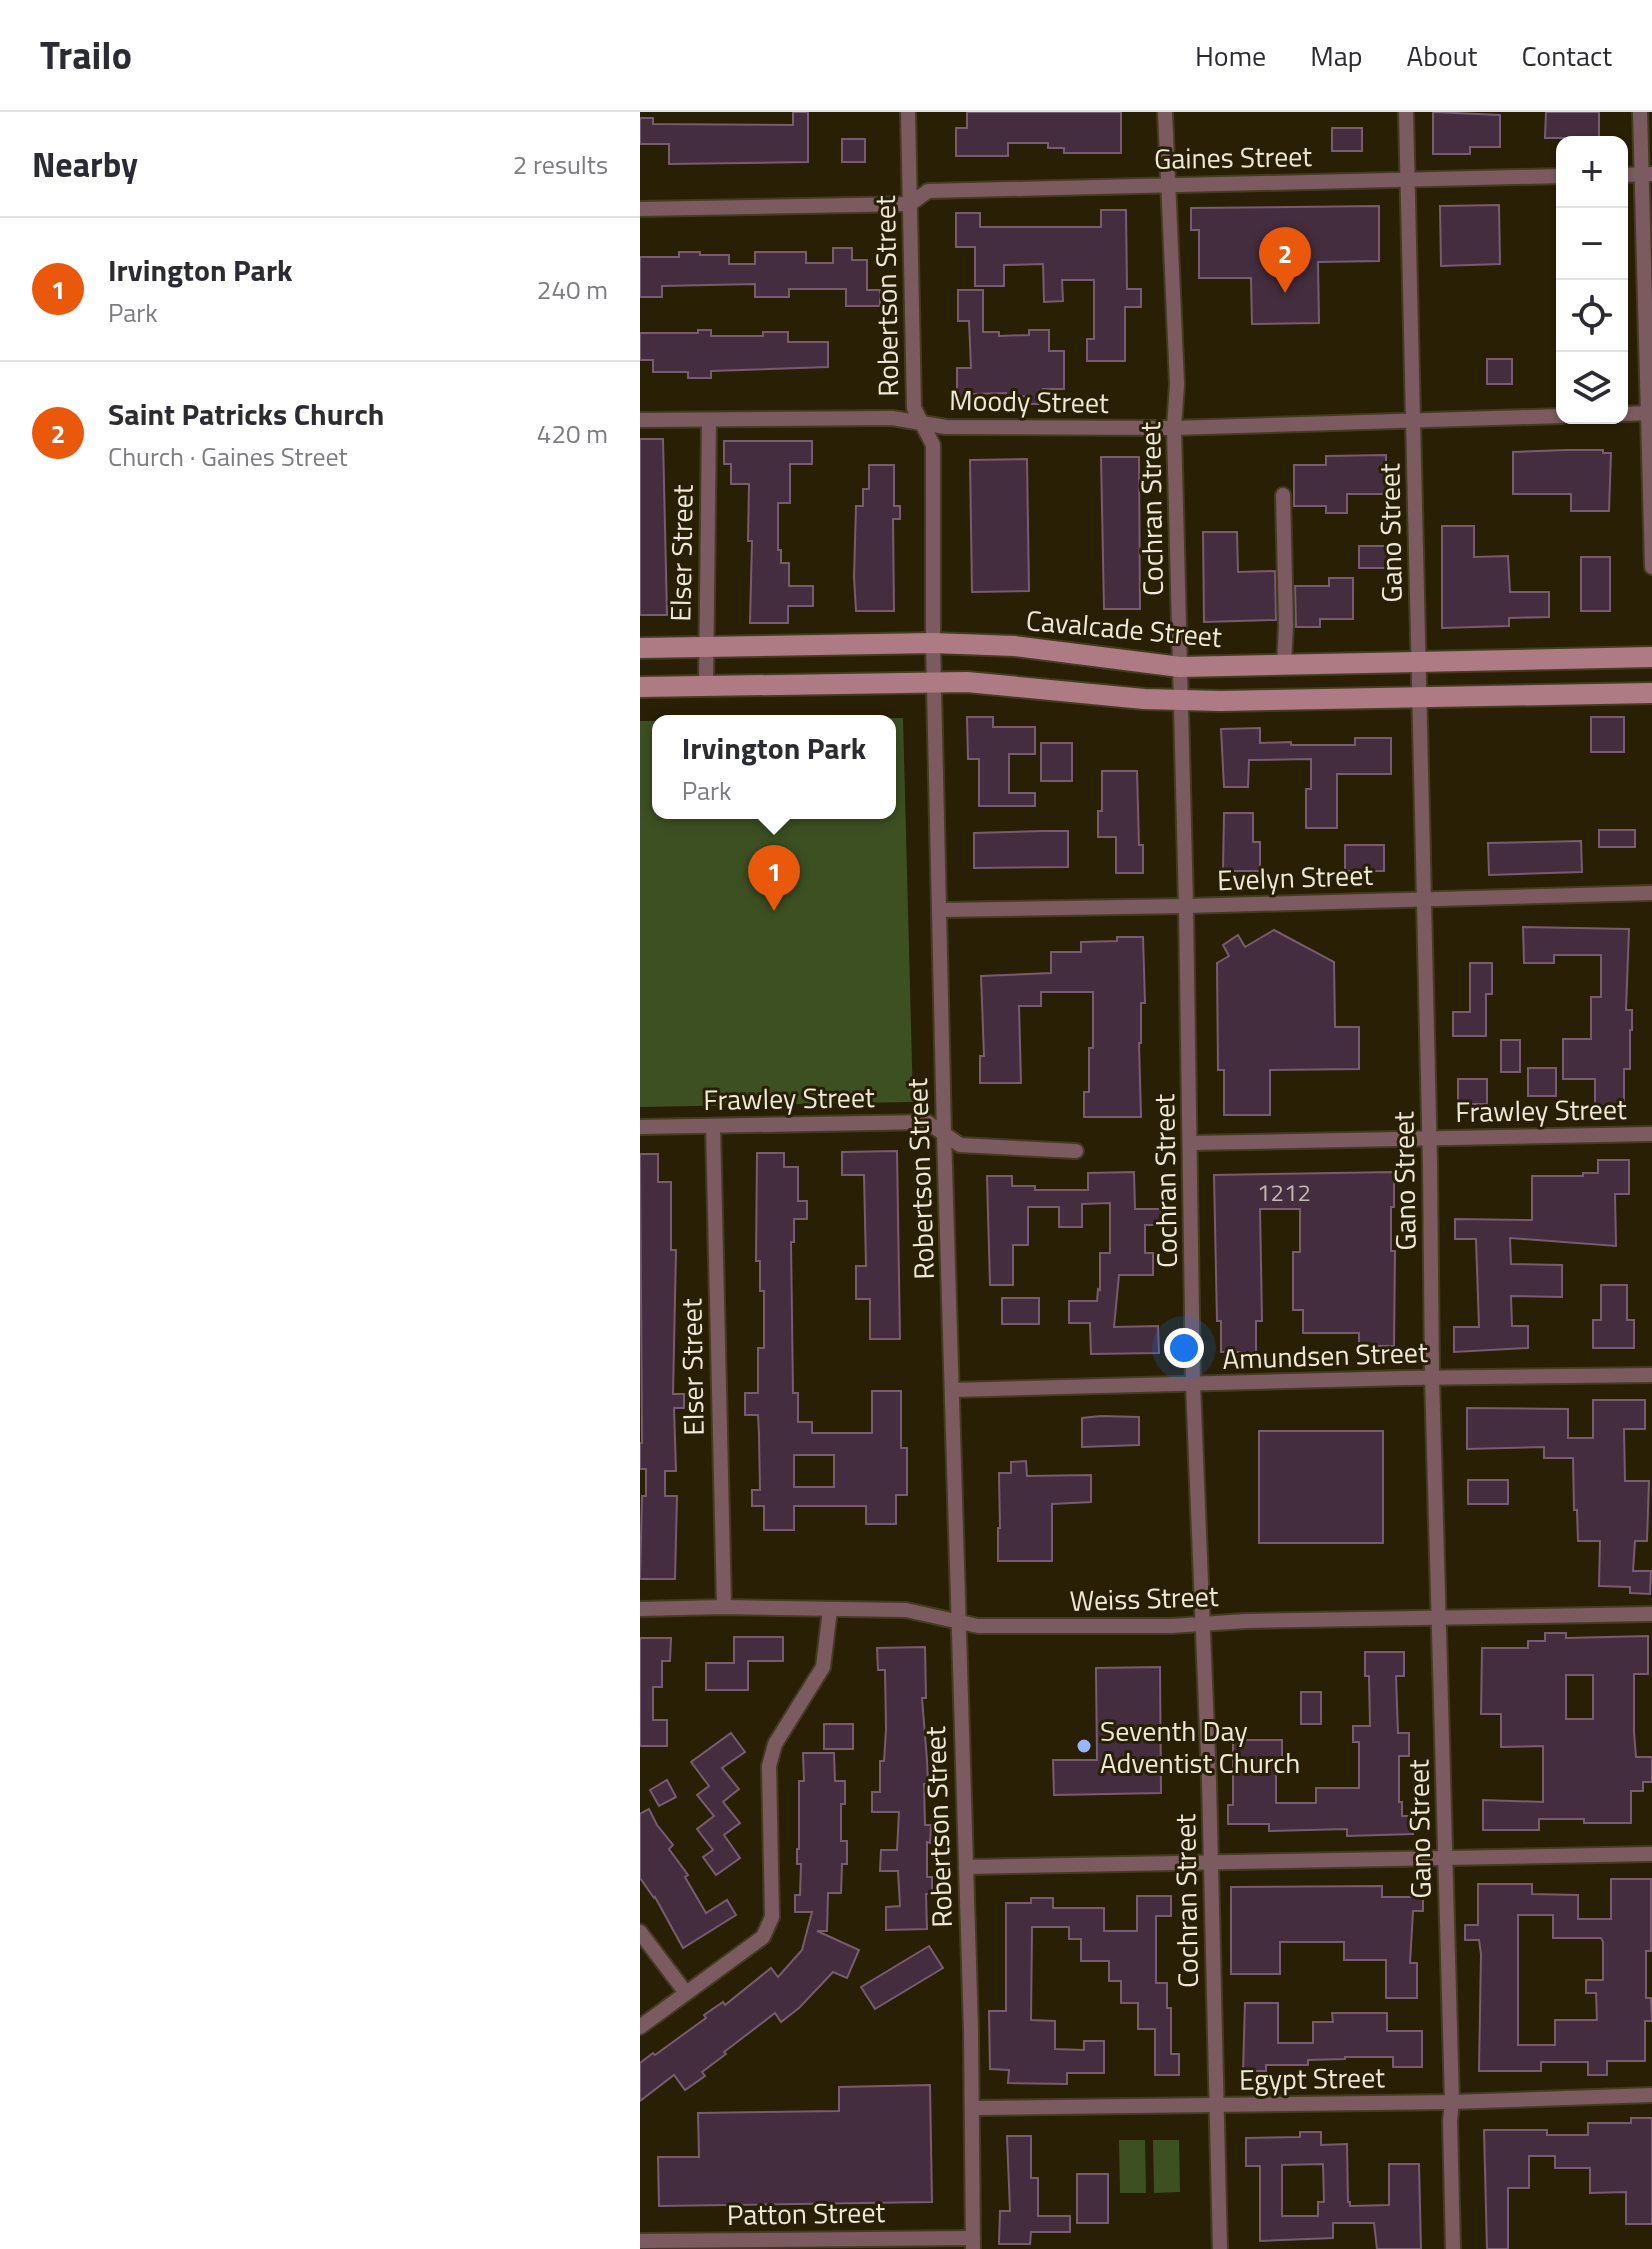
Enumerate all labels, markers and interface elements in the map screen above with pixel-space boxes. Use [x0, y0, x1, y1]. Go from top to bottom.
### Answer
text: Trailo [40, 26, 132, 84]
text: Home [1195, 34, 1266, 77]
text: Map [1310, 34, 1363, 77]
text: About [1407, 34, 1477, 77]
text: Contact [1521, 34, 1612, 77]
street label: Gaines Street [1154, 134, 1313, 180]
map controls [1556, 136, 1628, 424]
button: + [1556, 136, 1628, 208]
text: Nearby [32, 138, 138, 190]
text: 2 results [513, 145, 608, 184]
street label: Robertson Street [863, 195, 909, 397]
button: − [1556, 208, 1628, 280]
pin: 2 [1259, 227, 1311, 293]
text: Irvington Park [108, 247, 293, 293]
text: 1 [51, 270, 65, 309]
text: 240 m [537, 270, 608, 309]
button: locate [1556, 280, 1628, 352]
text: Park [108, 293, 158, 332]
button: layers [1556, 352, 1628, 424]
street label: Moody Street [949, 378, 1109, 424]
text: Saint Patricks Church [108, 391, 384, 437]
text: 2 [51, 414, 65, 453]
text: 420 m [537, 414, 608, 453]
street label: Cochran Street [1128, 421, 1174, 596]
text: Church · Gaines Street [108, 437, 348, 476]
street label: Gano Street [1367, 463, 1413, 603]
street label: Elser Street [658, 484, 704, 622]
street label: Cavalcade Street [1024, 598, 1224, 658]
popup [652, 715, 896, 819]
text: Irvington Park [682, 725, 866, 771]
text: Park [682, 771, 731, 810]
pin: 1 [748, 845, 800, 911]
street label: Evelyn Street [1216, 853, 1374, 901]
street label: Frawley Street [703, 1075, 875, 1121]
street label: Robertson Street [895, 1077, 945, 1280]
street label: Frawley Street [1455, 1087, 1627, 1133]
street label: Cochran Street [1142, 1093, 1188, 1268]
street label: Gano Street [1381, 1111, 1427, 1251]
house number: 1212 [1257, 1174, 1311, 1210]
street label: Elser Street [669, 1298, 715, 1436]
your location [1164, 1328, 1204, 1368]
street label: Amundsen Street [1222, 1330, 1429, 1380]
street label: Weiss Street [1069, 1574, 1219, 1622]
place label: Seventh Day Adventist Church [1100, 1709, 1300, 1784]
street label: Robertson Street [913, 1725, 963, 1928]
marker: Seventh Day Adventist Church [1075, 1737, 1093, 1755]
street label: Gano Street [1396, 1759, 1442, 1899]
street label: Cochran Street [1163, 1813, 1209, 1988]
street label: Egypt Street [1239, 2055, 1385, 2101]
street label: Patton Street [726, 2190, 886, 2236]

